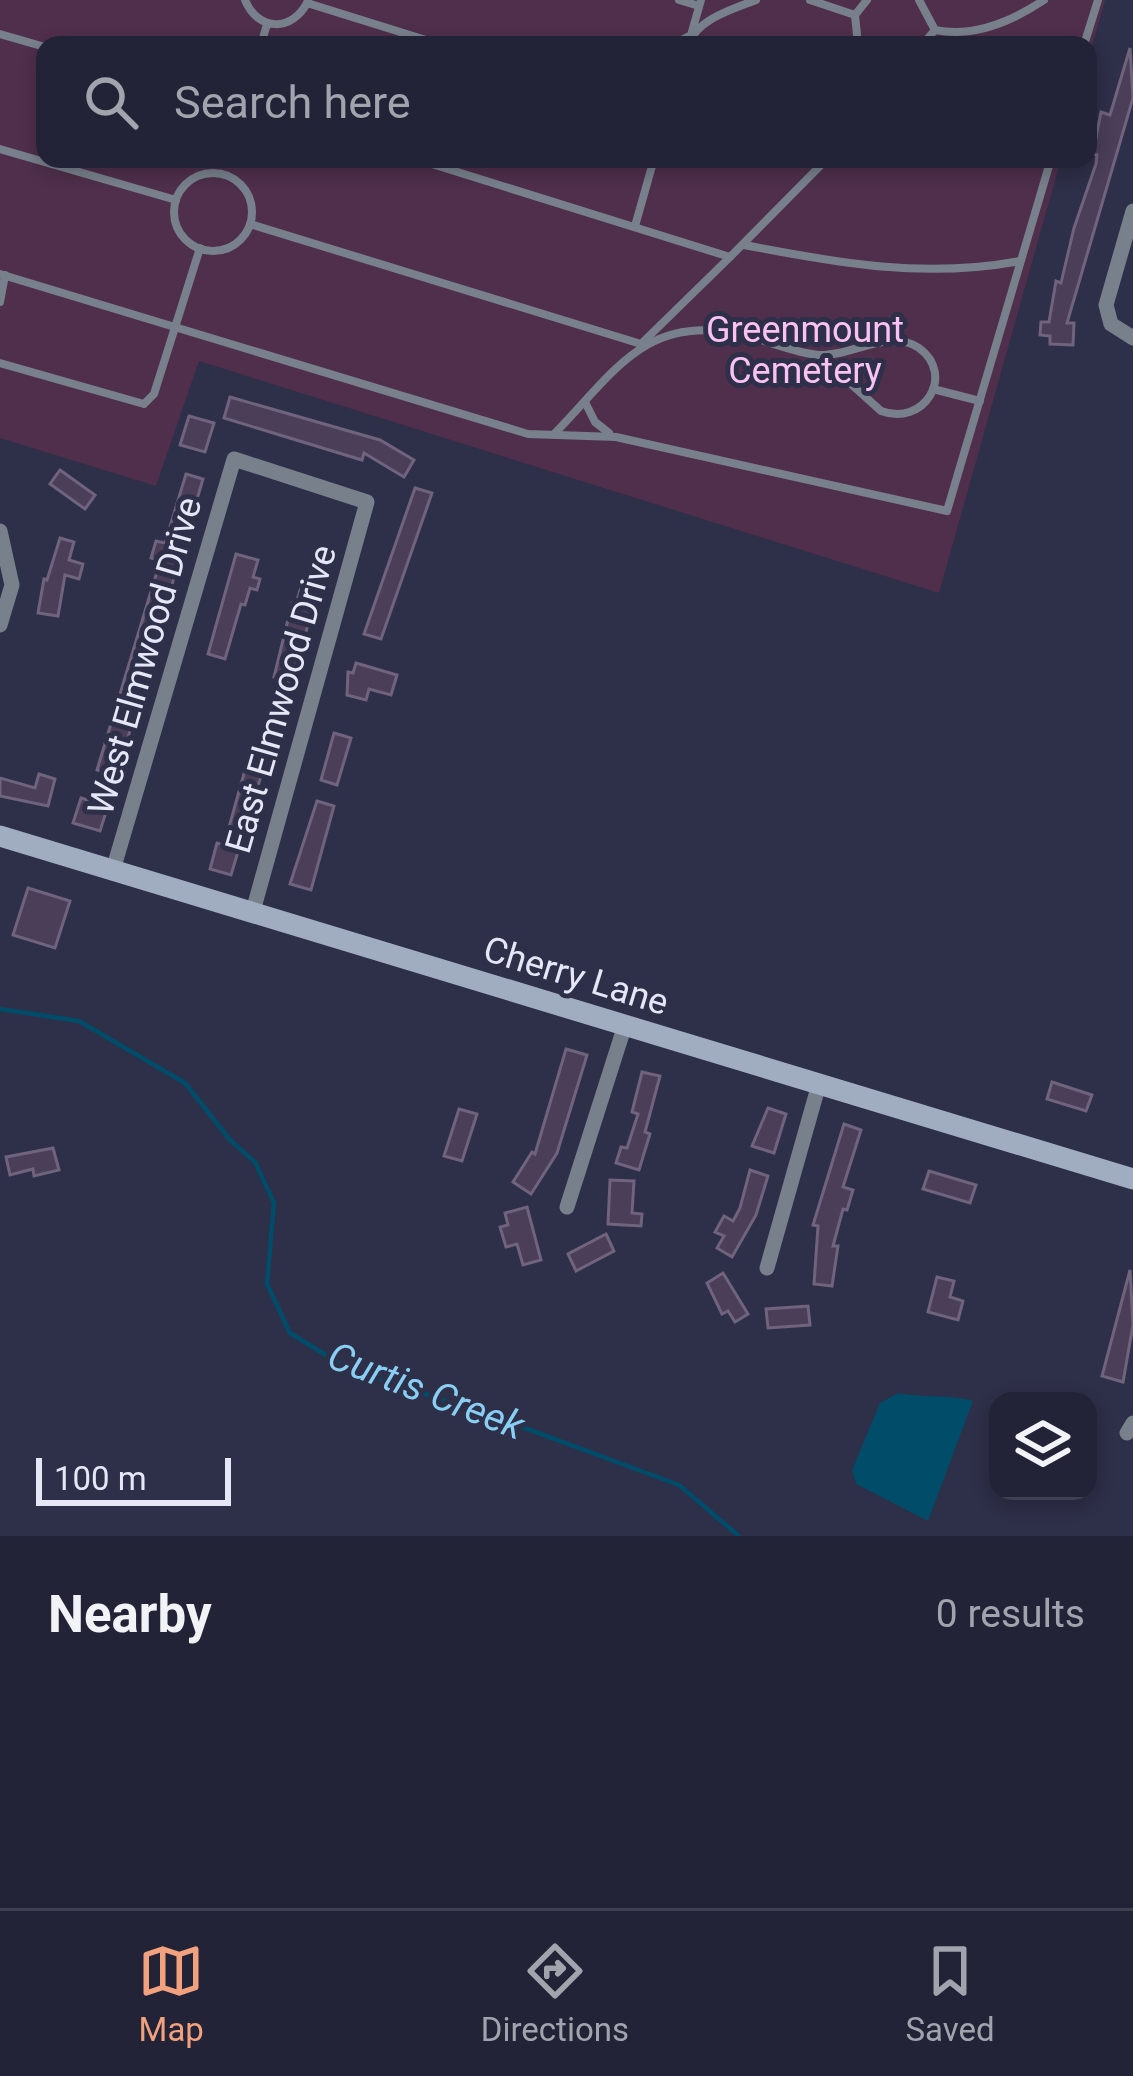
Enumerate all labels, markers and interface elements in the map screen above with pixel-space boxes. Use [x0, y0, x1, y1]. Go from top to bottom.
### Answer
search box [36, 36, 1097, 168]
icon: search [78, 69, 144, 135]
text: Search here [174, 76, 411, 129]
park label: Greenmount Cemetery [706, 309, 904, 392]
street label: West Elmwood Drive [80, 492, 210, 820]
street label: East Elmwood Drive [217, 540, 345, 858]
street label: Cherry Lane [479, 928, 673, 1024]
water label: Curtis Creek [321, 1333, 532, 1450]
map controls [989, 1392, 1097, 1500]
button: layers [989, 1392, 1097, 1500]
scale bar [36, 1452, 231, 1505]
text: 100 m [54, 1459, 147, 1498]
text: Nearby [48, 1585, 212, 1644]
text: 0 results [936, 1591, 1085, 1637]
tab: Map [138, 1938, 204, 2049]
tab: Directions [481, 1938, 629, 2049]
tab: Saved [906, 1938, 995, 2049]

